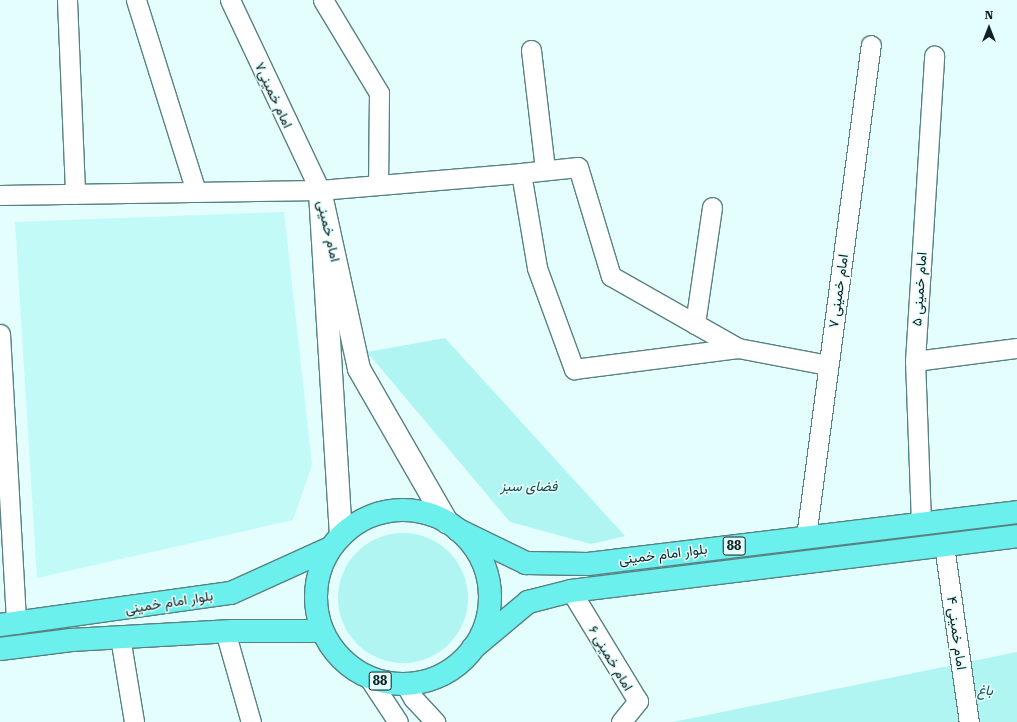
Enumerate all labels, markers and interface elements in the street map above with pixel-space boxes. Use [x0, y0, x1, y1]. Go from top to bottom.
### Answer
north arrow [969, 8, 1009, 48]
text: N [985, 9, 993, 22]
street label: امام خمینی۷ [251, 59, 297, 131]
street label: امام خمینی [314, 199, 344, 263]
street label: امام خمینی ۵ [908, 251, 930, 327]
street label: امام خمینی ۷ [825, 253, 851, 329]
park label: فضای سبز [501, 478, 557, 494]
road number: 88 [722, 535, 746, 557]
street label: بلوار امام خمینی [618, 540, 708, 568]
street label: بلوار امام خمینی [124, 587, 214, 617]
street label: امام خمینی ۴ [944, 595, 970, 671]
street label: امام خمینی ۶ [585, 622, 637, 694]
road number: 88 [368, 670, 392, 692]
park label: باغ [977, 682, 993, 698]

